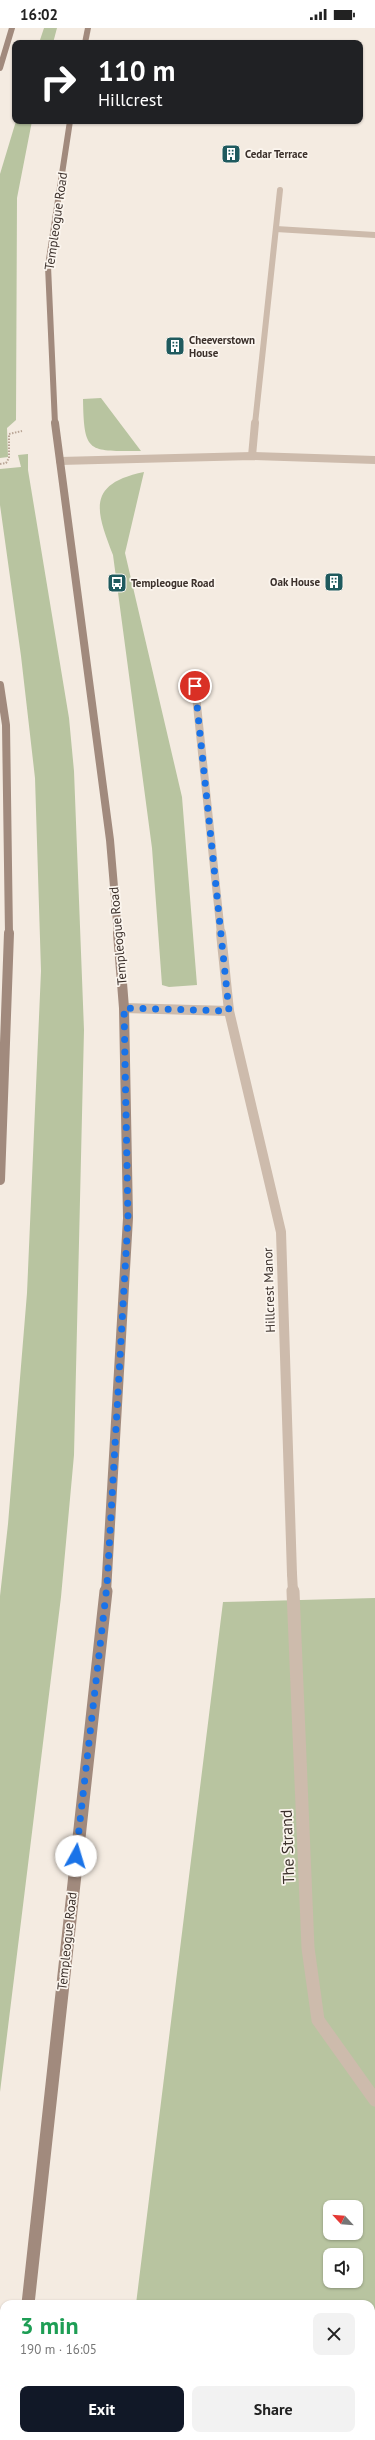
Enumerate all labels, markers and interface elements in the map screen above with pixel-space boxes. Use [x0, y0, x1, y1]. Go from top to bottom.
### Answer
text: 16:02 [20, 5, 58, 24]
text: 110 m [98, 52, 175, 89]
icon: right [32, 56, 84, 108]
text: Hillcrest [98, 88, 163, 111]
building icon: Cedar Terrace [220, 143, 242, 165]
place label: Cedar Terrace [245, 147, 308, 161]
street label: Templeogue Road [41, 171, 71, 271]
place label: Cheeverstown House [189, 333, 255, 360]
building icon: Cheeverstown House [164, 335, 186, 357]
building icon: Oak House [323, 571, 345, 593]
bus stop icon: Templeogue Road [106, 572, 128, 594]
place label: Oak House [270, 575, 320, 589]
place label: Templeogue Road [131, 576, 215, 590]
pin [178, 669, 212, 703]
icon: arrive [184, 675, 206, 697]
street label: Templeogue Road [105, 886, 131, 986]
street label: Hillcrest Manor [259, 1247, 279, 1333]
street label: The Strand [276, 1809, 298, 1885]
position arrow [55, 1835, 97, 1877]
street label: Templeogue Road [53, 1891, 81, 1991]
north arrow [323, 2200, 363, 2240]
map controls [323, 2200, 363, 2288]
button: sound [323, 2248, 363, 2288]
text: 3 min [20, 2310, 79, 2341]
button: close [313, 2313, 355, 2355]
text: 190 m · 16:05 [20, 2341, 97, 2358]
button: Exit [20, 2386, 184, 2432]
button: Share [192, 2386, 355, 2432]

